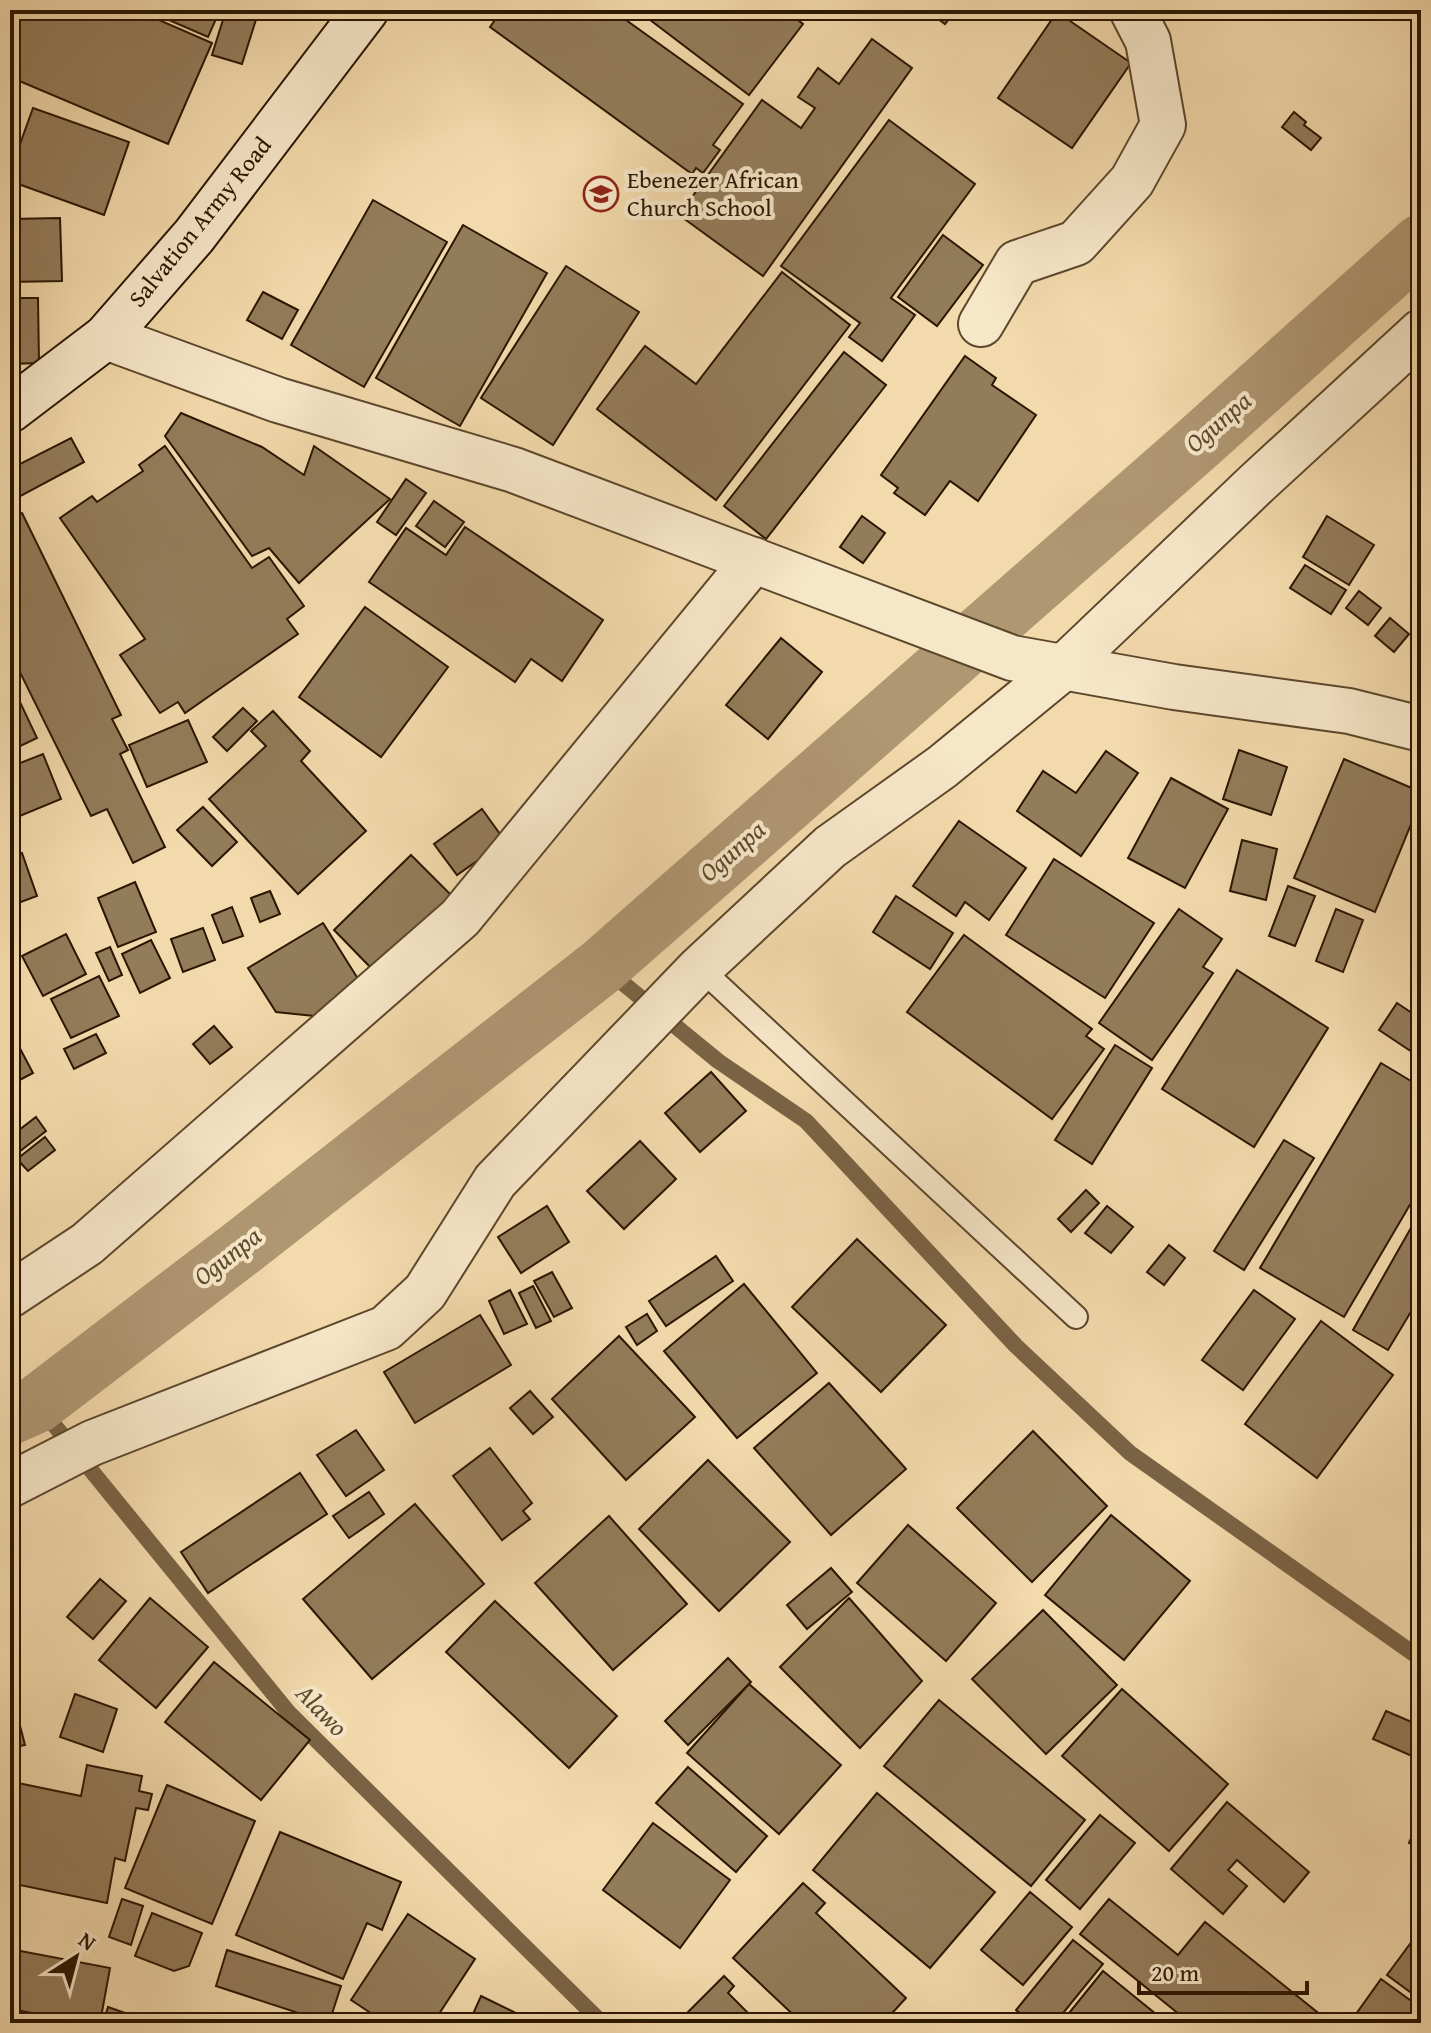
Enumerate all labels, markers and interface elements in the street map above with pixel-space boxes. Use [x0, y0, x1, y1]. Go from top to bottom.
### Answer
street label: Salvation Army Road [120, 129, 280, 314]
place label: Ebenezer African Church School [627, 162, 799, 225]
school or university icon: Ebenezer African Church School [582, 175, 620, 213]
water label: Ogunpa [1176, 382, 1260, 462]
water label: Ogunpa [690, 811, 774, 891]
water label: Ogunpa [184, 1216, 269, 1295]
water label: Alawo [287, 1674, 357, 1745]
north arrow [36, 1917, 116, 1997]
text: N [72, 1924, 103, 1958]
scale bar [1139, 1945, 1307, 1995]
text: 20 m [1151, 1955, 1199, 1990]

